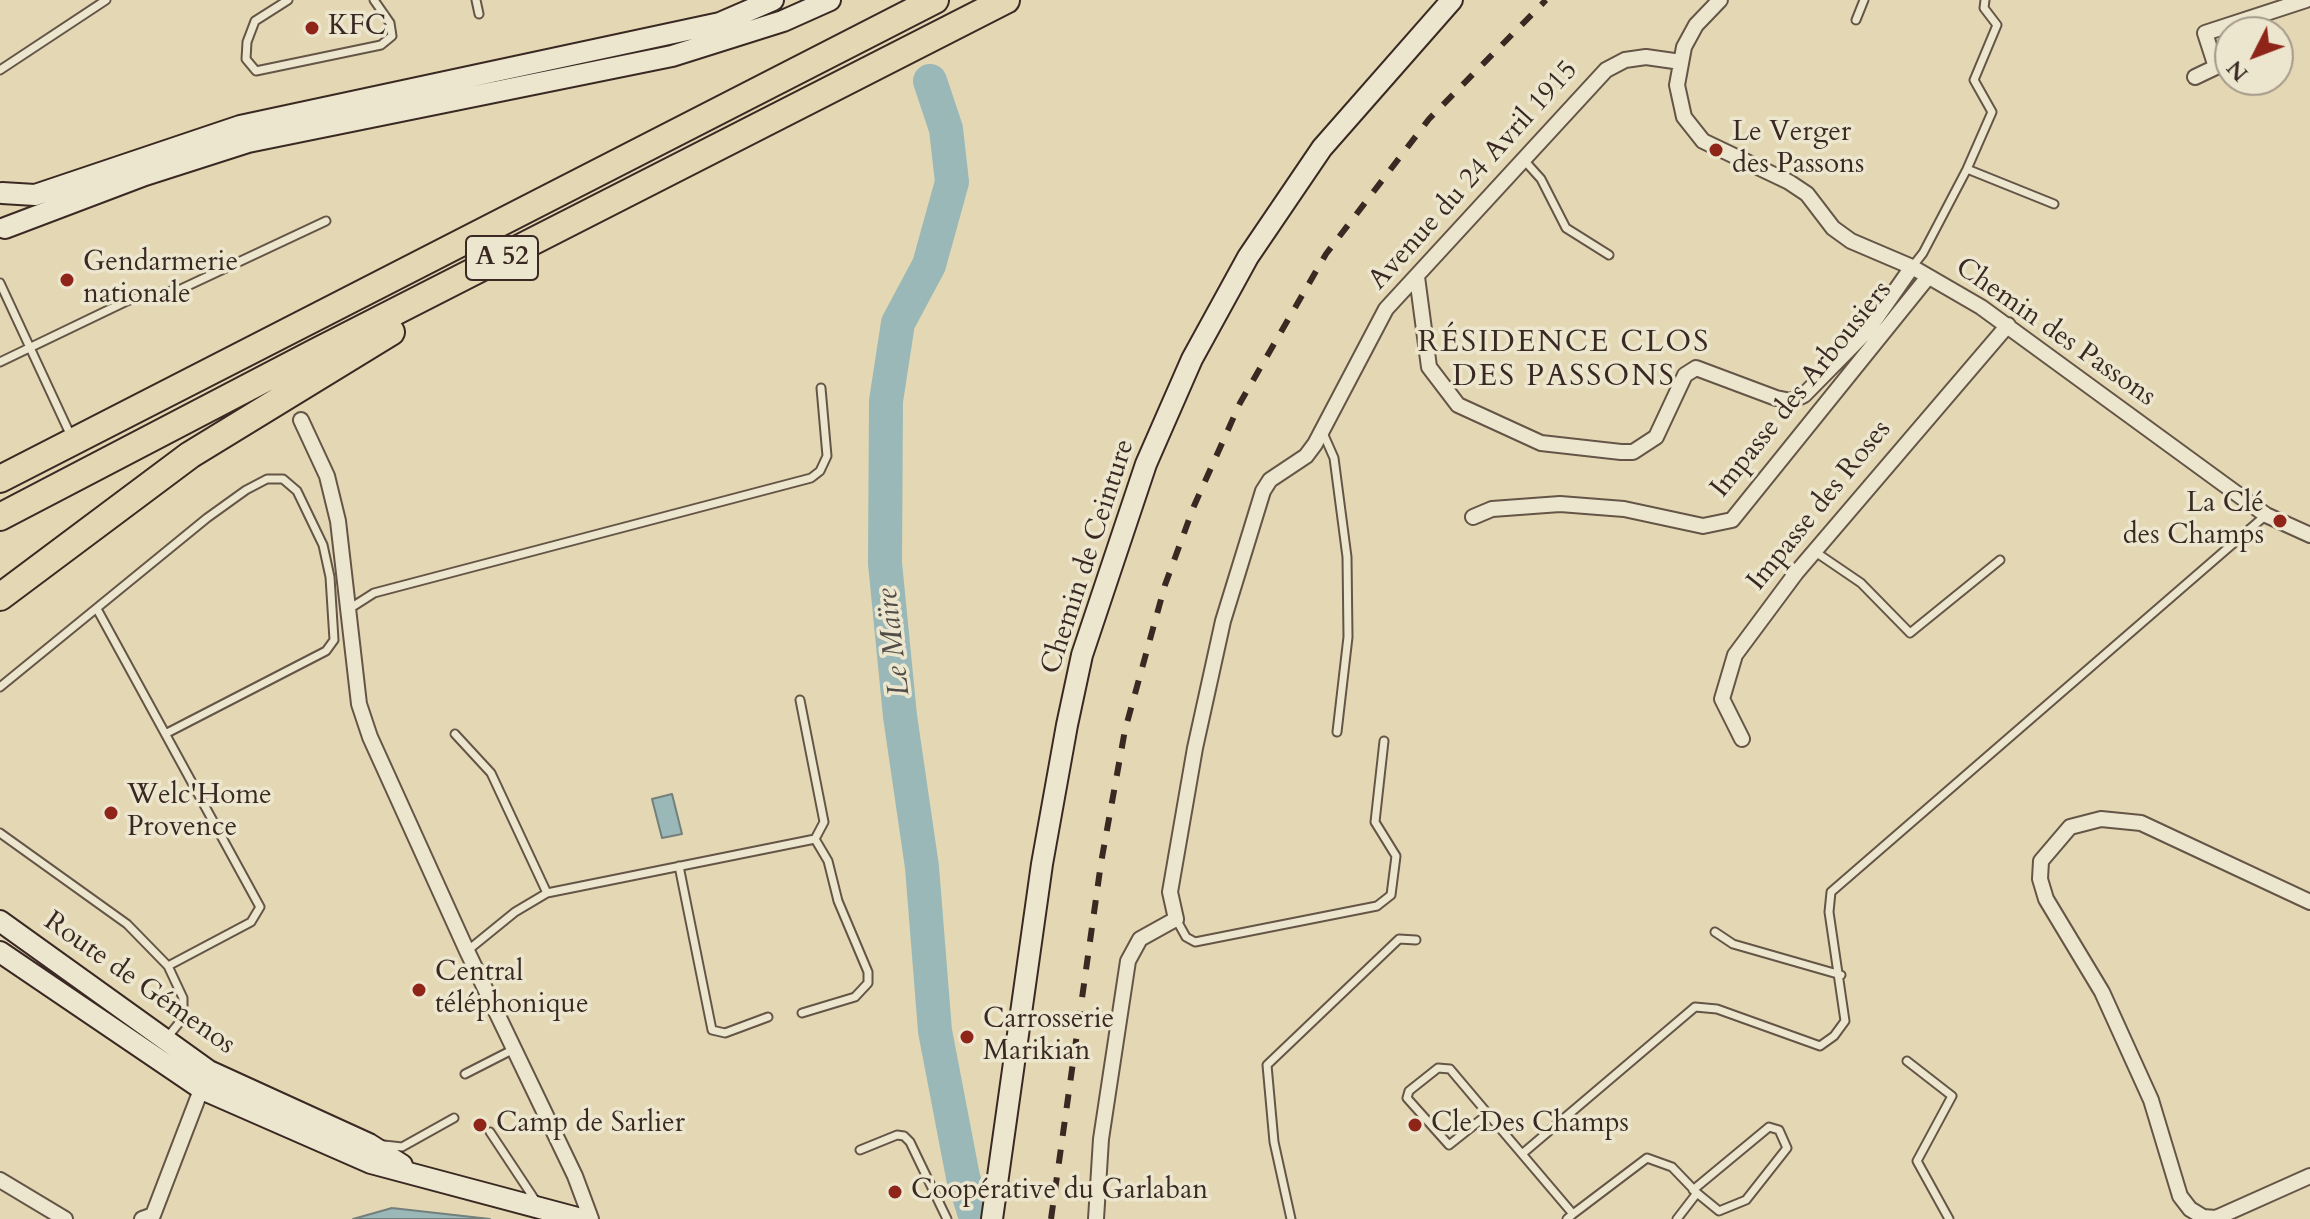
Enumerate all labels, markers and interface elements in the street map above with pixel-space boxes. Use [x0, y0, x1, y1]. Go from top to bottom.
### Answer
place label: KFC [328, 11, 386, 45]
north arrow [2214, 16, 2294, 96]
marker: KFC [303, 19, 321, 37]
text: N [2220, 54, 2255, 88]
street label: Avenue du 24 Avril 1915 [1362, 55, 1586, 297]
place label: Le Verger des Passons [1732, 117, 1864, 183]
marker: Le Verger des Passons [1707, 141, 1725, 159]
road number: A 52 [466, 236, 538, 280]
place label: Gendarmerie nationale [83, 247, 238, 313]
street label: Chemin des Passons [1948, 251, 2162, 415]
marker: Gendarmerie nationale [58, 271, 76, 289]
street label: Impasse des Arbousiers [1704, 275, 1900, 505]
district label: RÉSIDENCE CLOS DES PASSONS [1418, 326, 1710, 396]
street label: Impasse des Roses [1741, 414, 1899, 598]
street label: Chemin de Ceinture [1035, 435, 1143, 679]
place label: La Clé des Champs [2123, 488, 2264, 554]
marker: La Clé des Champs [2271, 512, 2289, 530]
water label: Le Maïre [871, 586, 919, 698]
place label: Welc'Home Provence [127, 780, 272, 846]
marker: Welc'Home Provence [102, 804, 120, 822]
street label: Route de Gémenos [37, 905, 241, 1063]
place label: Central téléphonique [435, 957, 589, 1023]
marker: Central téléphonique [410, 981, 428, 999]
place label: Carrosserie Marikian [983, 1004, 1114, 1070]
marker: Carrosserie Marikian [958, 1028, 976, 1046]
place label: Camp de Sarlier [496, 1108, 685, 1142]
place label: Cle Des Champs [1431, 1108, 1629, 1142]
marker: Camp de Sarlier [471, 1116, 489, 1134]
marker: Cle Des Champs [1406, 1116, 1424, 1134]
place label: Coopérative du Garlaban [911, 1175, 1208, 1209]
marker: Coopérative du Garlaban [886, 1183, 904, 1201]

